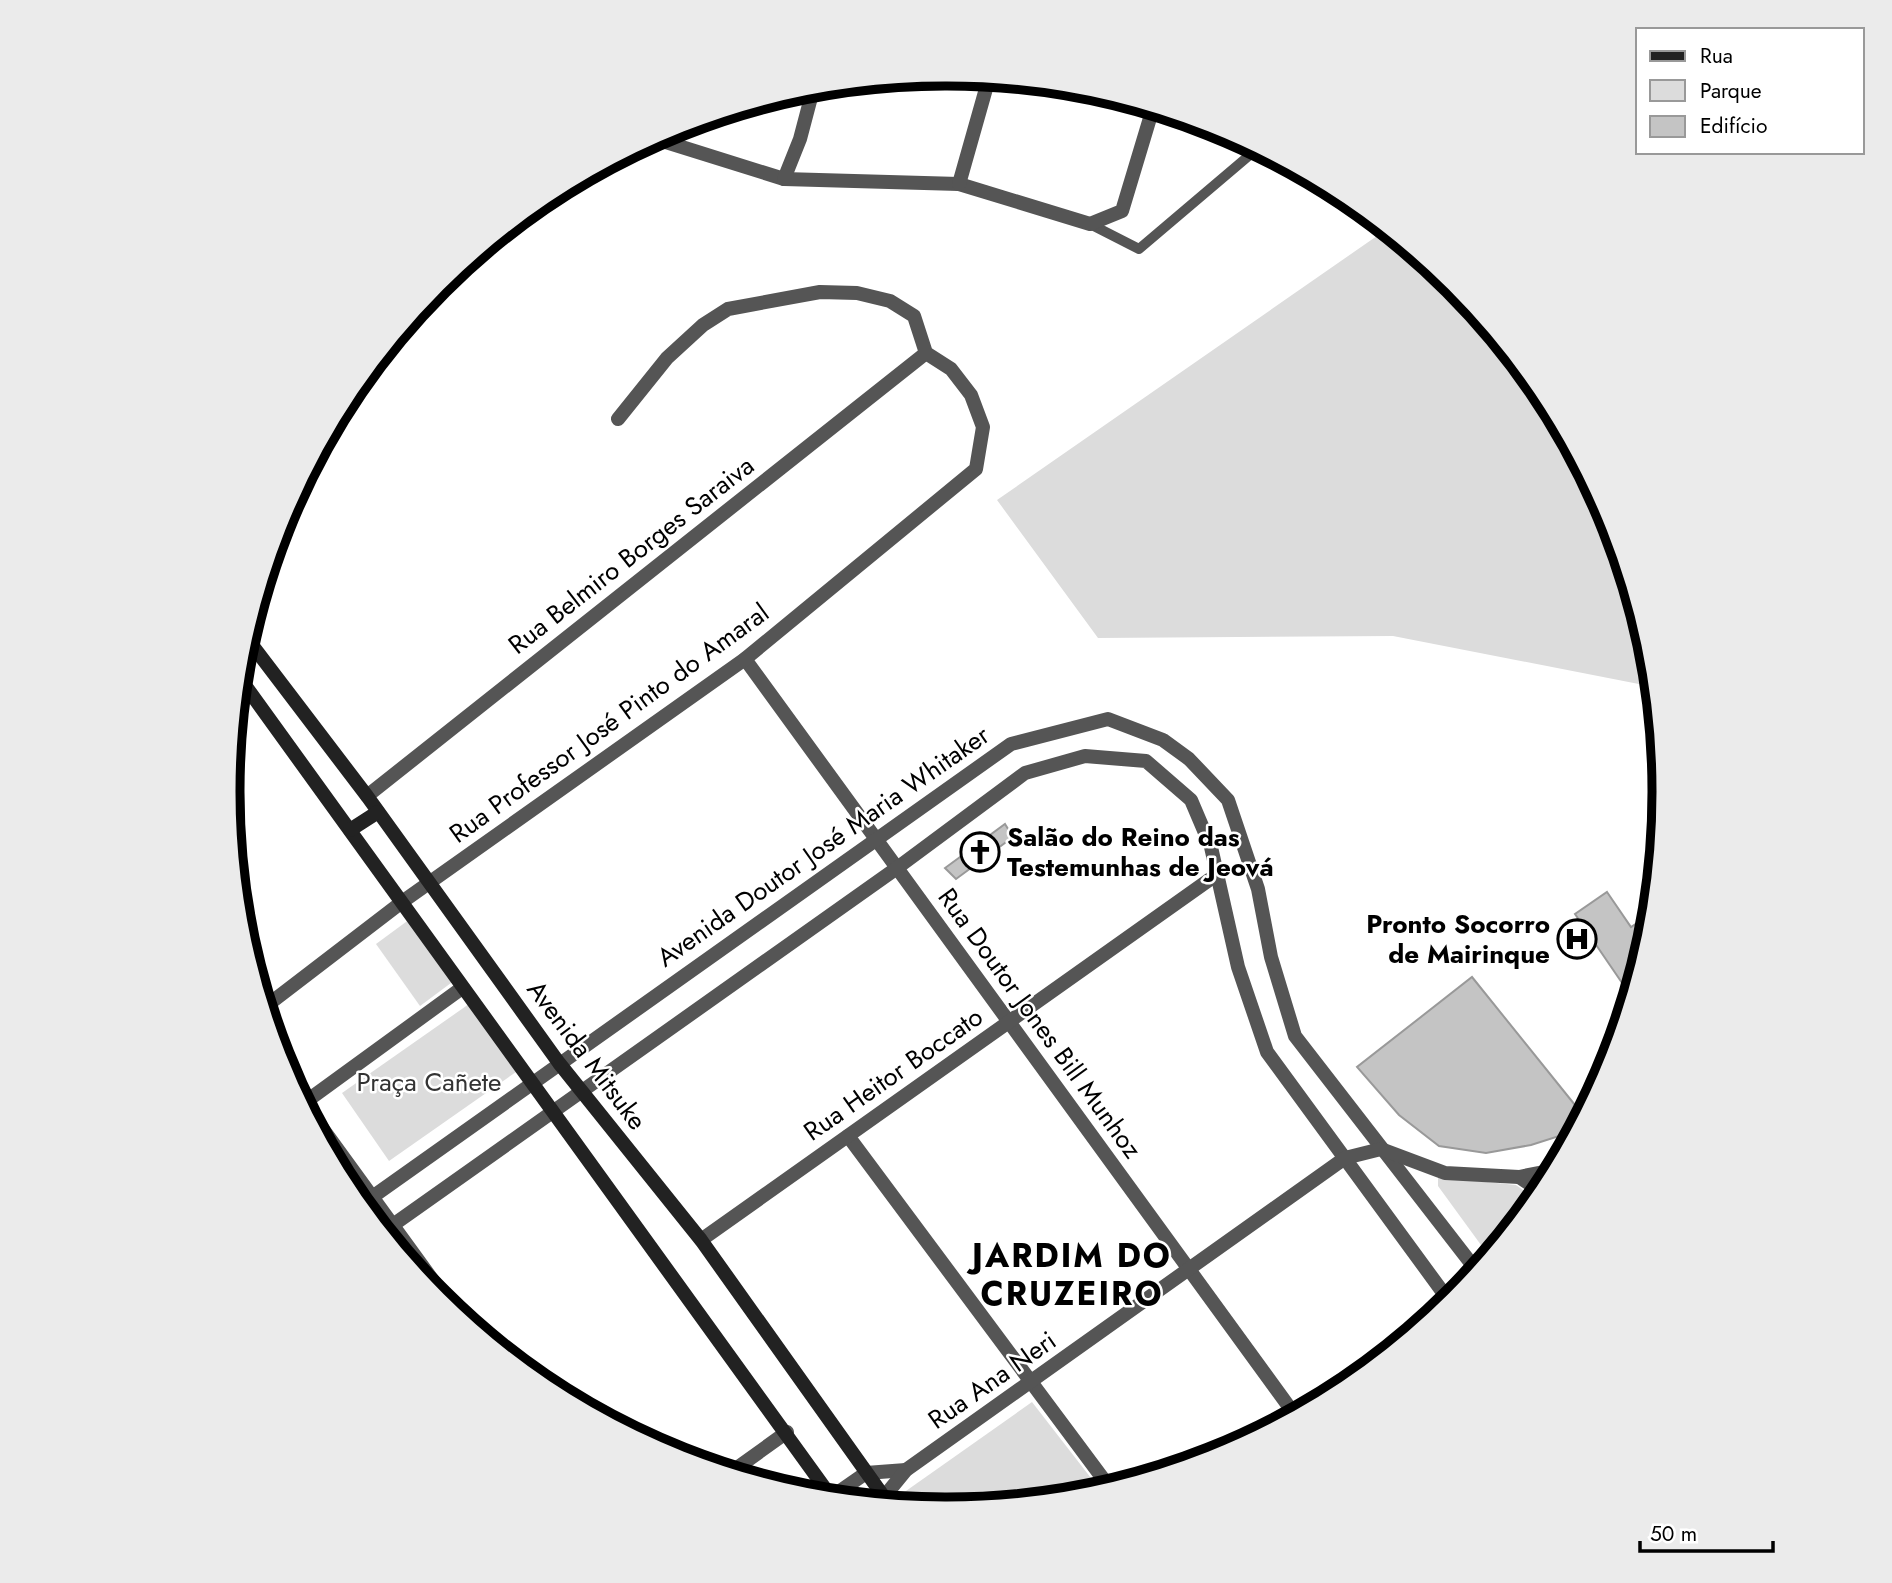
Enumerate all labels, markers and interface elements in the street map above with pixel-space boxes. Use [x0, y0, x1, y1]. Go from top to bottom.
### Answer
legend [1636, 28, 1864, 154]
text: Rua [1700, 41, 1733, 71]
text: Parque [1700, 76, 1762, 106]
text: Edifício [1700, 111, 1767, 141]
street label: Rua Belmiro Borges Saraiva [500, 447, 762, 663]
street label: Rua Professor José Pinto do Amaral [441, 594, 777, 852]
street label: Avenida Doutor José Maria Whitaker [649, 716, 997, 976]
place label: Salão do Reino das Testemunhas de Jeová [1007, 818, 1274, 886]
church icon: Salão do Reino das Testemunhas de Jeová [959, 831, 1001, 873]
street label: Rua Doutor Jones Bill Munhoz [929, 880, 1151, 1166]
place label: Pronto Socorro de Mairinque [1366, 905, 1550, 973]
hospital icon: Pronto Socorro de Mairinque [1556, 918, 1598, 960]
street label: Avenida Mitsuke [518, 972, 656, 1138]
street label: Rua Heitor Boccato [796, 998, 990, 1150]
park label: Praça Cañete [357, 1063, 501, 1101]
district label: JARDIM DO CRUZEIRO [966, 1232, 1172, 1317]
street label: Rua Ana Neri [920, 1322, 1064, 1438]
scale bar [1640, 1510, 1773, 1554]
text: 50 m [1650, 1519, 1697, 1549]

